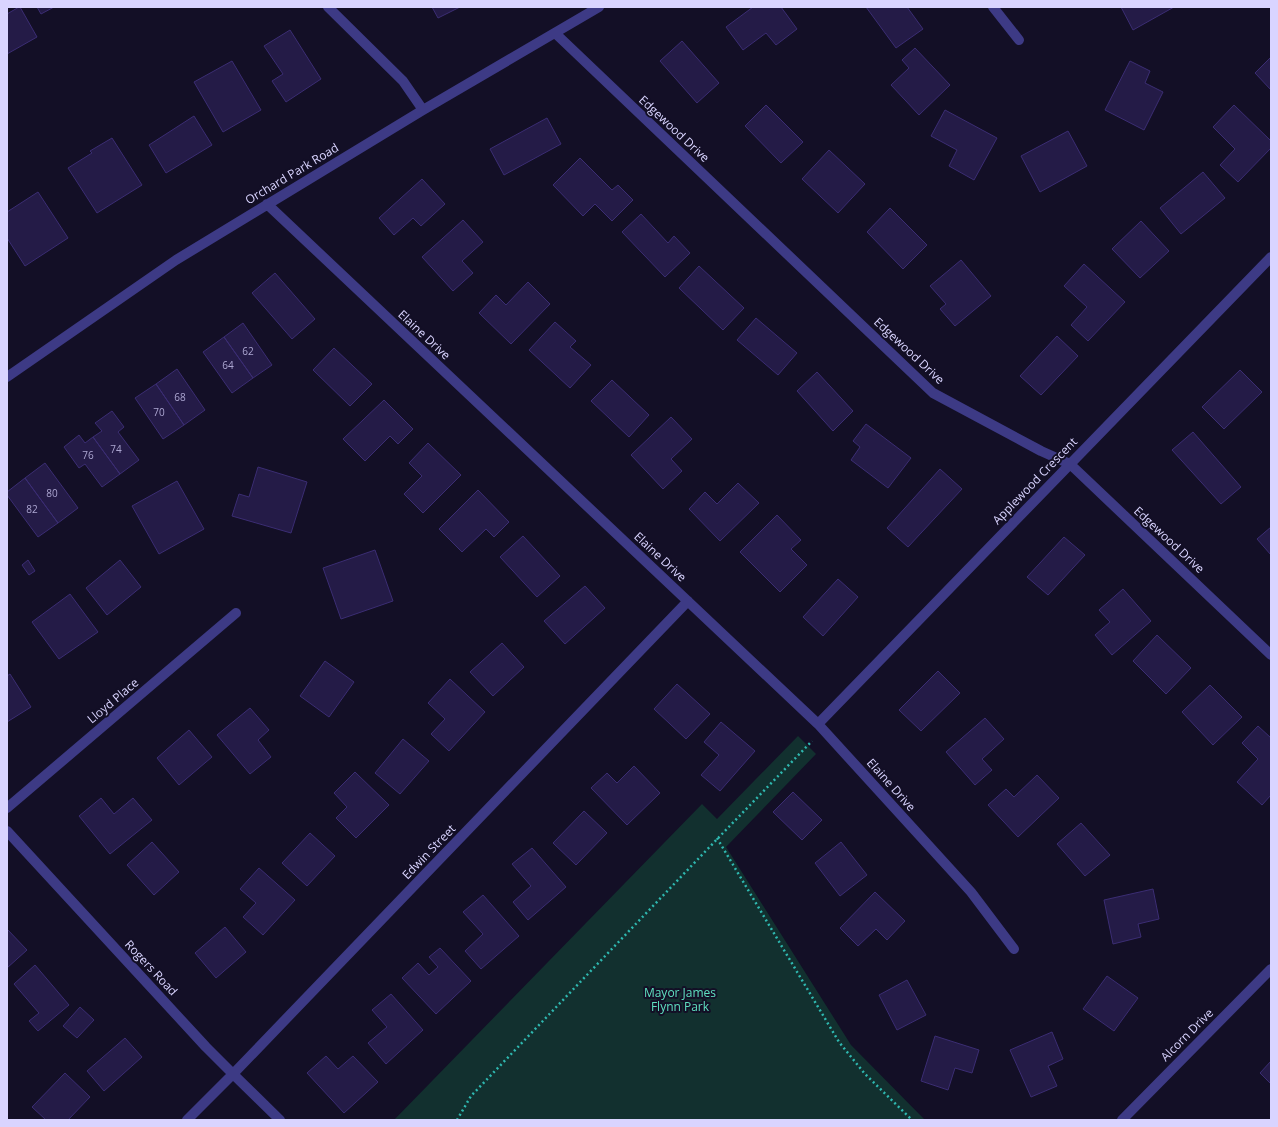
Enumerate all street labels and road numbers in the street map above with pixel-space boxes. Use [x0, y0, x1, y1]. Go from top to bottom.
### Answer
street label: Edgewood Drive [635, 91, 714, 166]
street label: Orchard Park Road [242, 139, 342, 208]
street label: Elaine Drive [394, 306, 454, 364]
street label: Edgewood Drive [870, 313, 949, 388]
street label: Applewood Crescent [988, 433, 1081, 528]
street label: Edgewood Drive [1130, 502, 1209, 577]
street label: Elaine Drive [630, 528, 690, 586]
street label: Lloyd Place [83, 674, 142, 727]
street label: Elaine Drive [863, 754, 920, 815]
street label: Edwin Street [398, 820, 459, 883]
street label: Rogers Road [121, 936, 182, 999]
street label: Alcorn Drive [1156, 1004, 1217, 1065]

